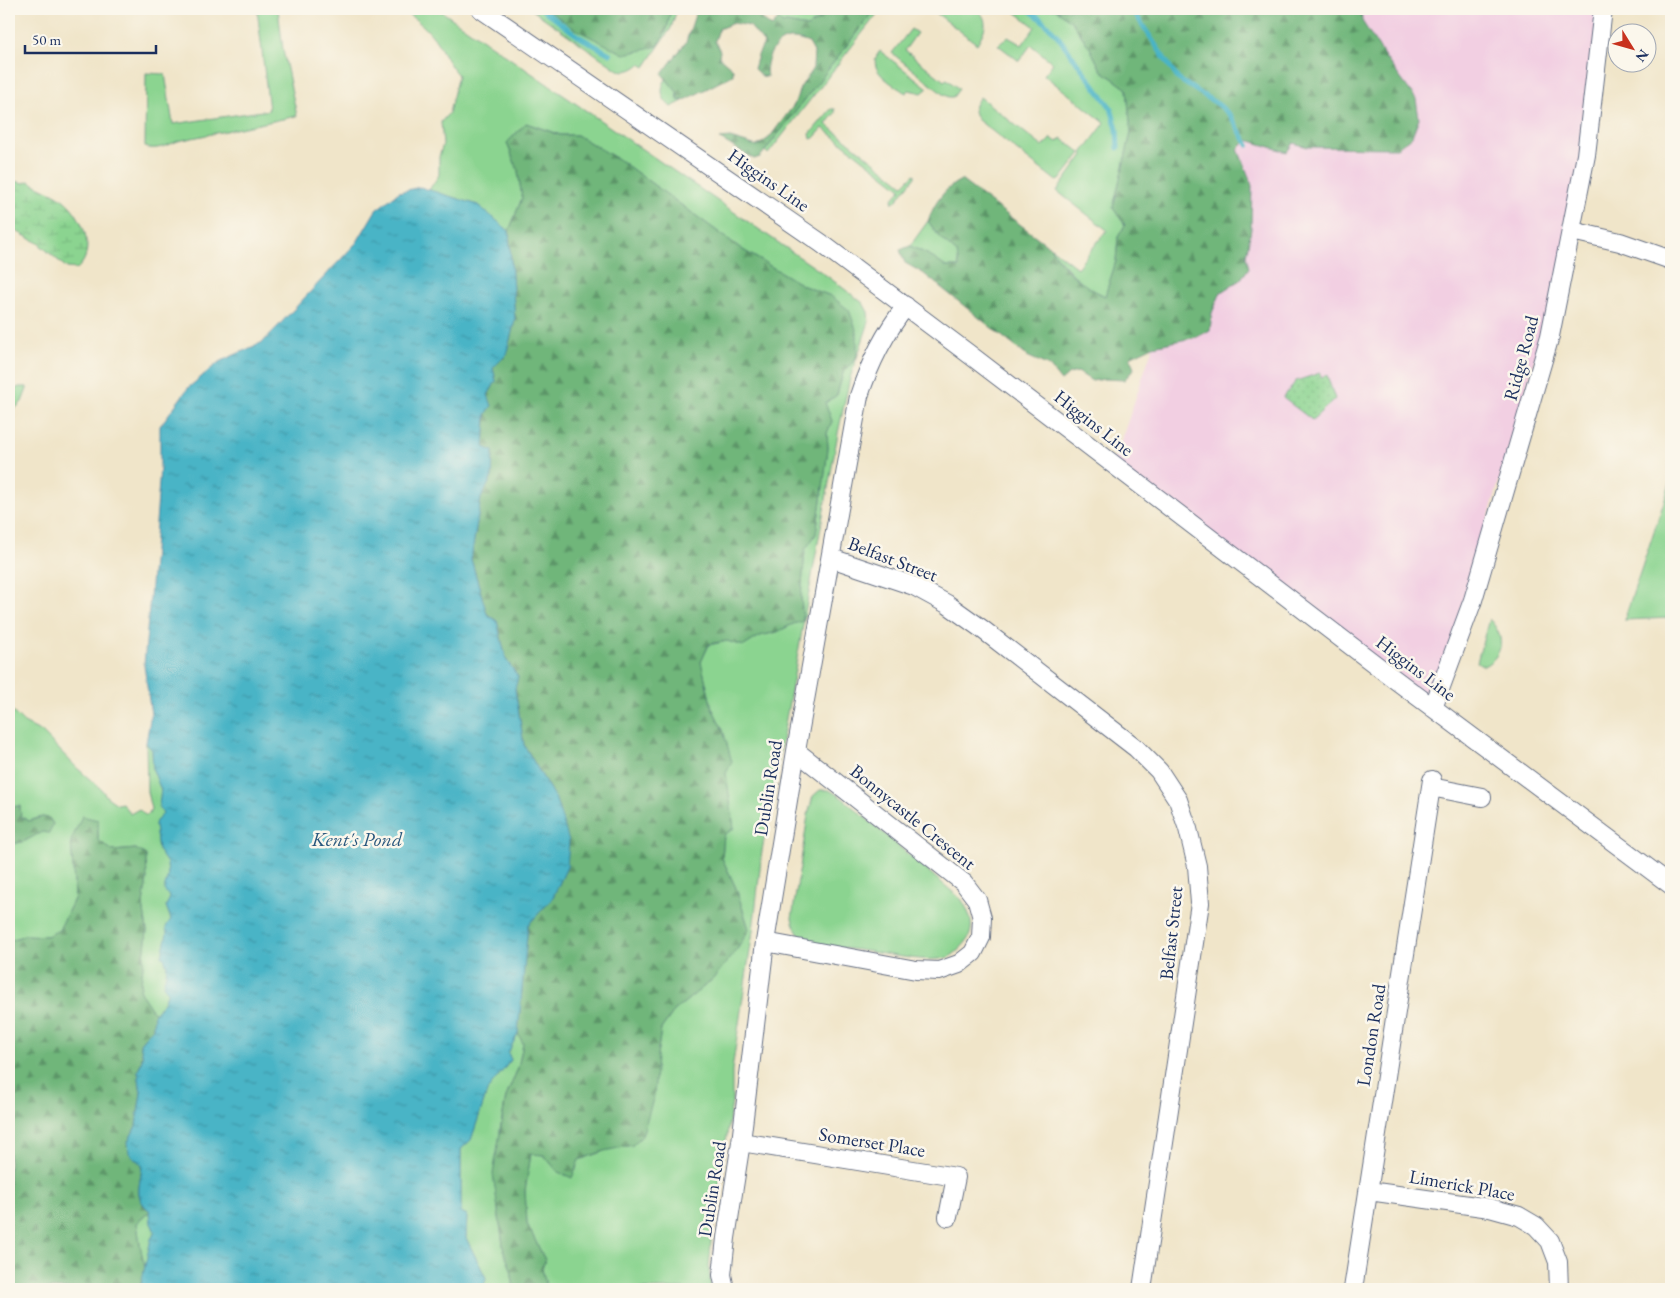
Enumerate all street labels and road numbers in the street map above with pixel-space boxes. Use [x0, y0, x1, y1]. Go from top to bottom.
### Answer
street label: Higgins Line [723, 143, 815, 217]
street label: Ridge Road [1498, 312, 1544, 403]
street label: Higgins Line [1049, 384, 1139, 462]
street label: Belfast Street [845, 531, 941, 588]
street label: Higgins Line [1371, 630, 1461, 706]
street label: Dublin Road [748, 738, 788, 838]
street label: Bonnycastle Crescent [845, 759, 981, 875]
street label: Belfast Street [1154, 885, 1188, 981]
street label: London Road [1351, 982, 1391, 1088]
street label: Somerset Place [817, 1121, 927, 1163]
street label: Dublin Road [692, 1139, 732, 1239]
street label: Limerick Place [1407, 1163, 1517, 1207]

